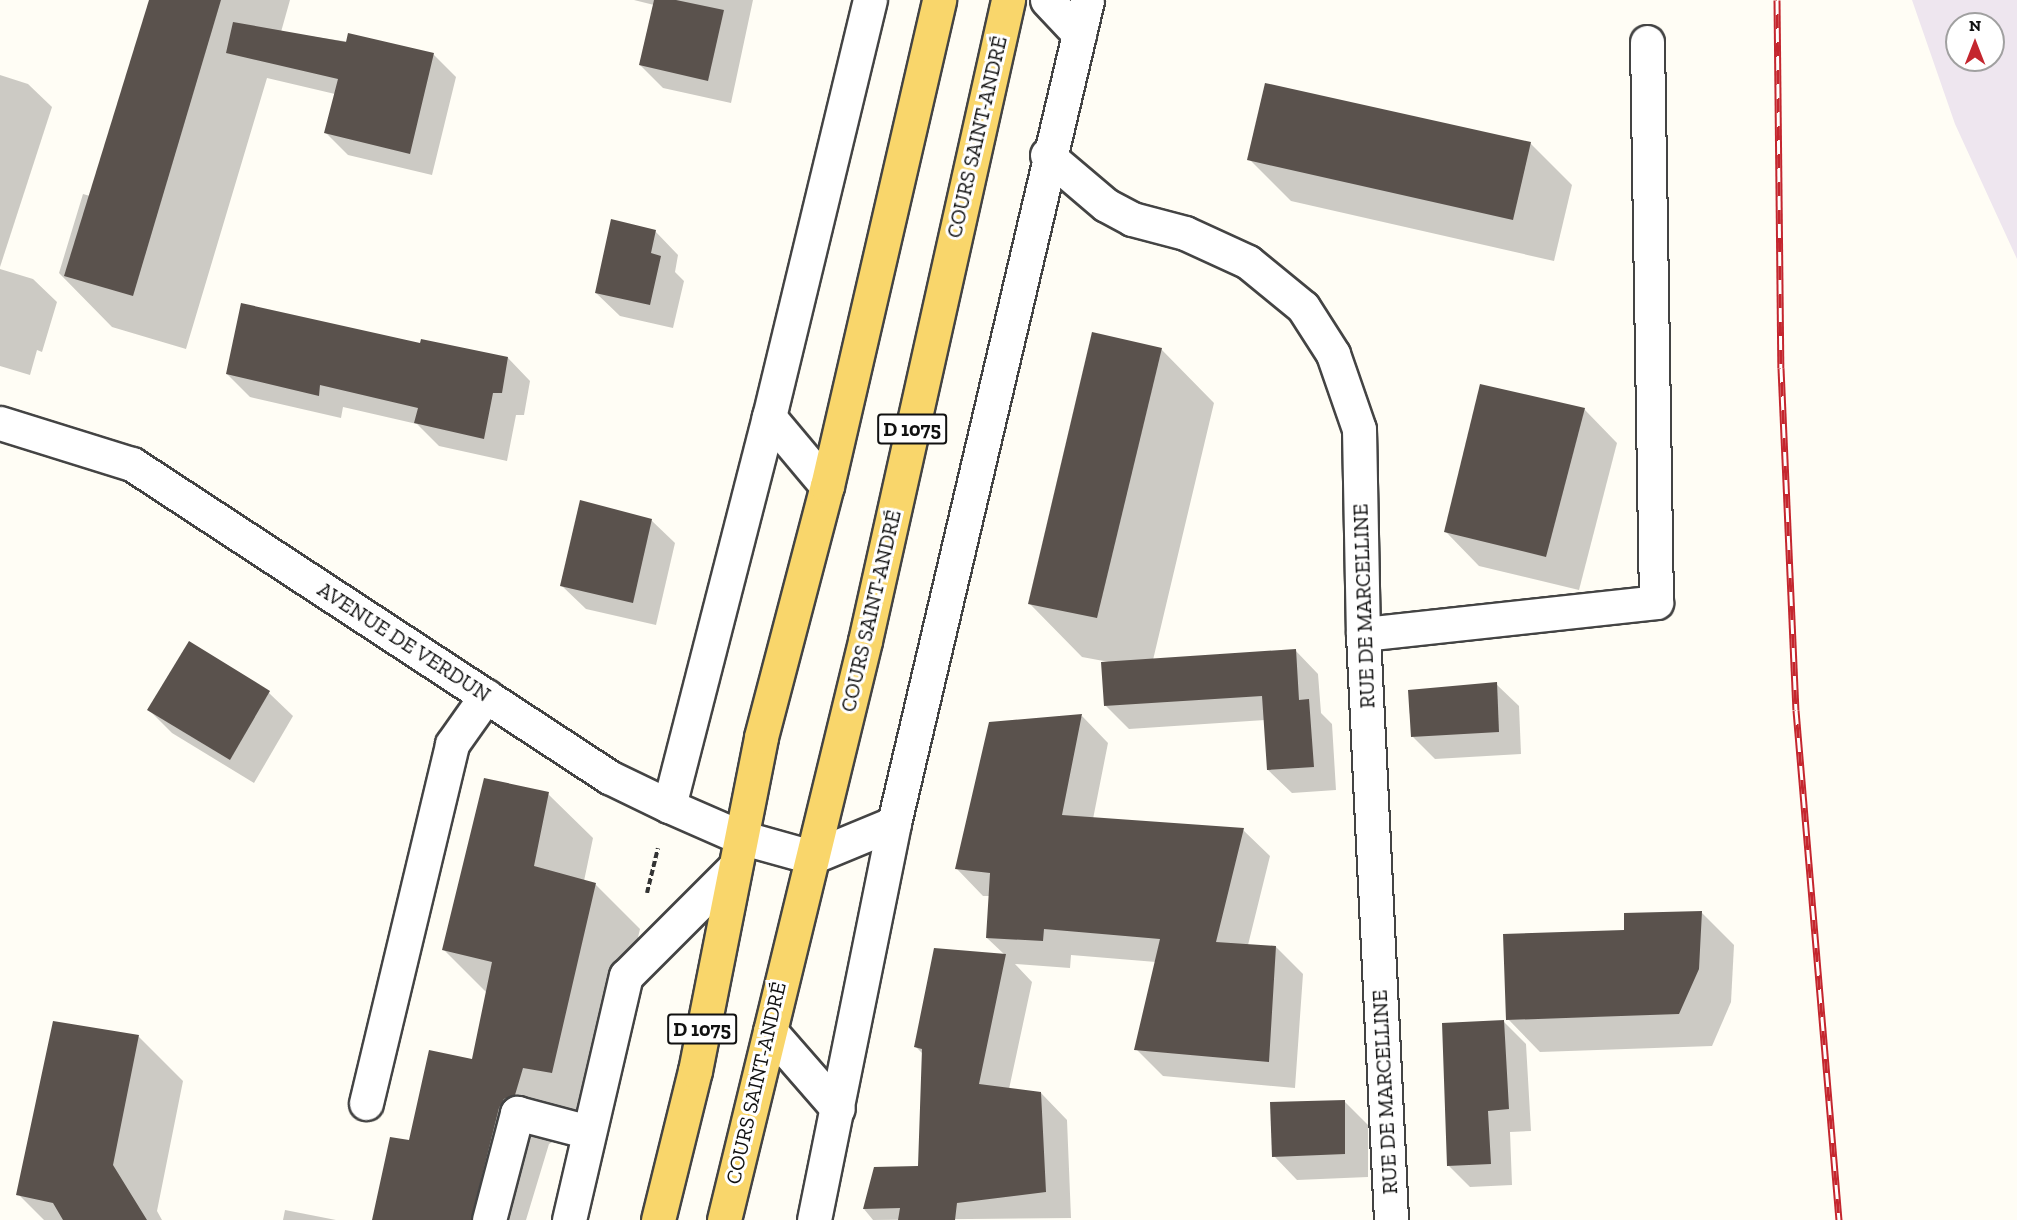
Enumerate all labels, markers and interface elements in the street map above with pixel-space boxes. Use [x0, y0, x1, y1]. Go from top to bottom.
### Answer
north arrow [1945, 12, 2005, 72]
text: N [1969, 16, 1981, 35]
street label: COURS SAINT-ANDRÉ [942, 34, 1012, 240]
road number: D 1075 [876, 412, 948, 446]
street label: RUE DE MARCELLINE [1348, 503, 1380, 709]
street label: COURS SAINT-ANDRÉ [836, 508, 906, 714]
street label: AVENUE DE VERDUN [313, 577, 495, 707]
street label: COURS SAINT-ANDRÉ [721, 980, 791, 1186]
street label: RUE DE MARCELLINE [1367, 989, 1403, 1195]
road number: D 1075 [666, 1012, 738, 1046]

